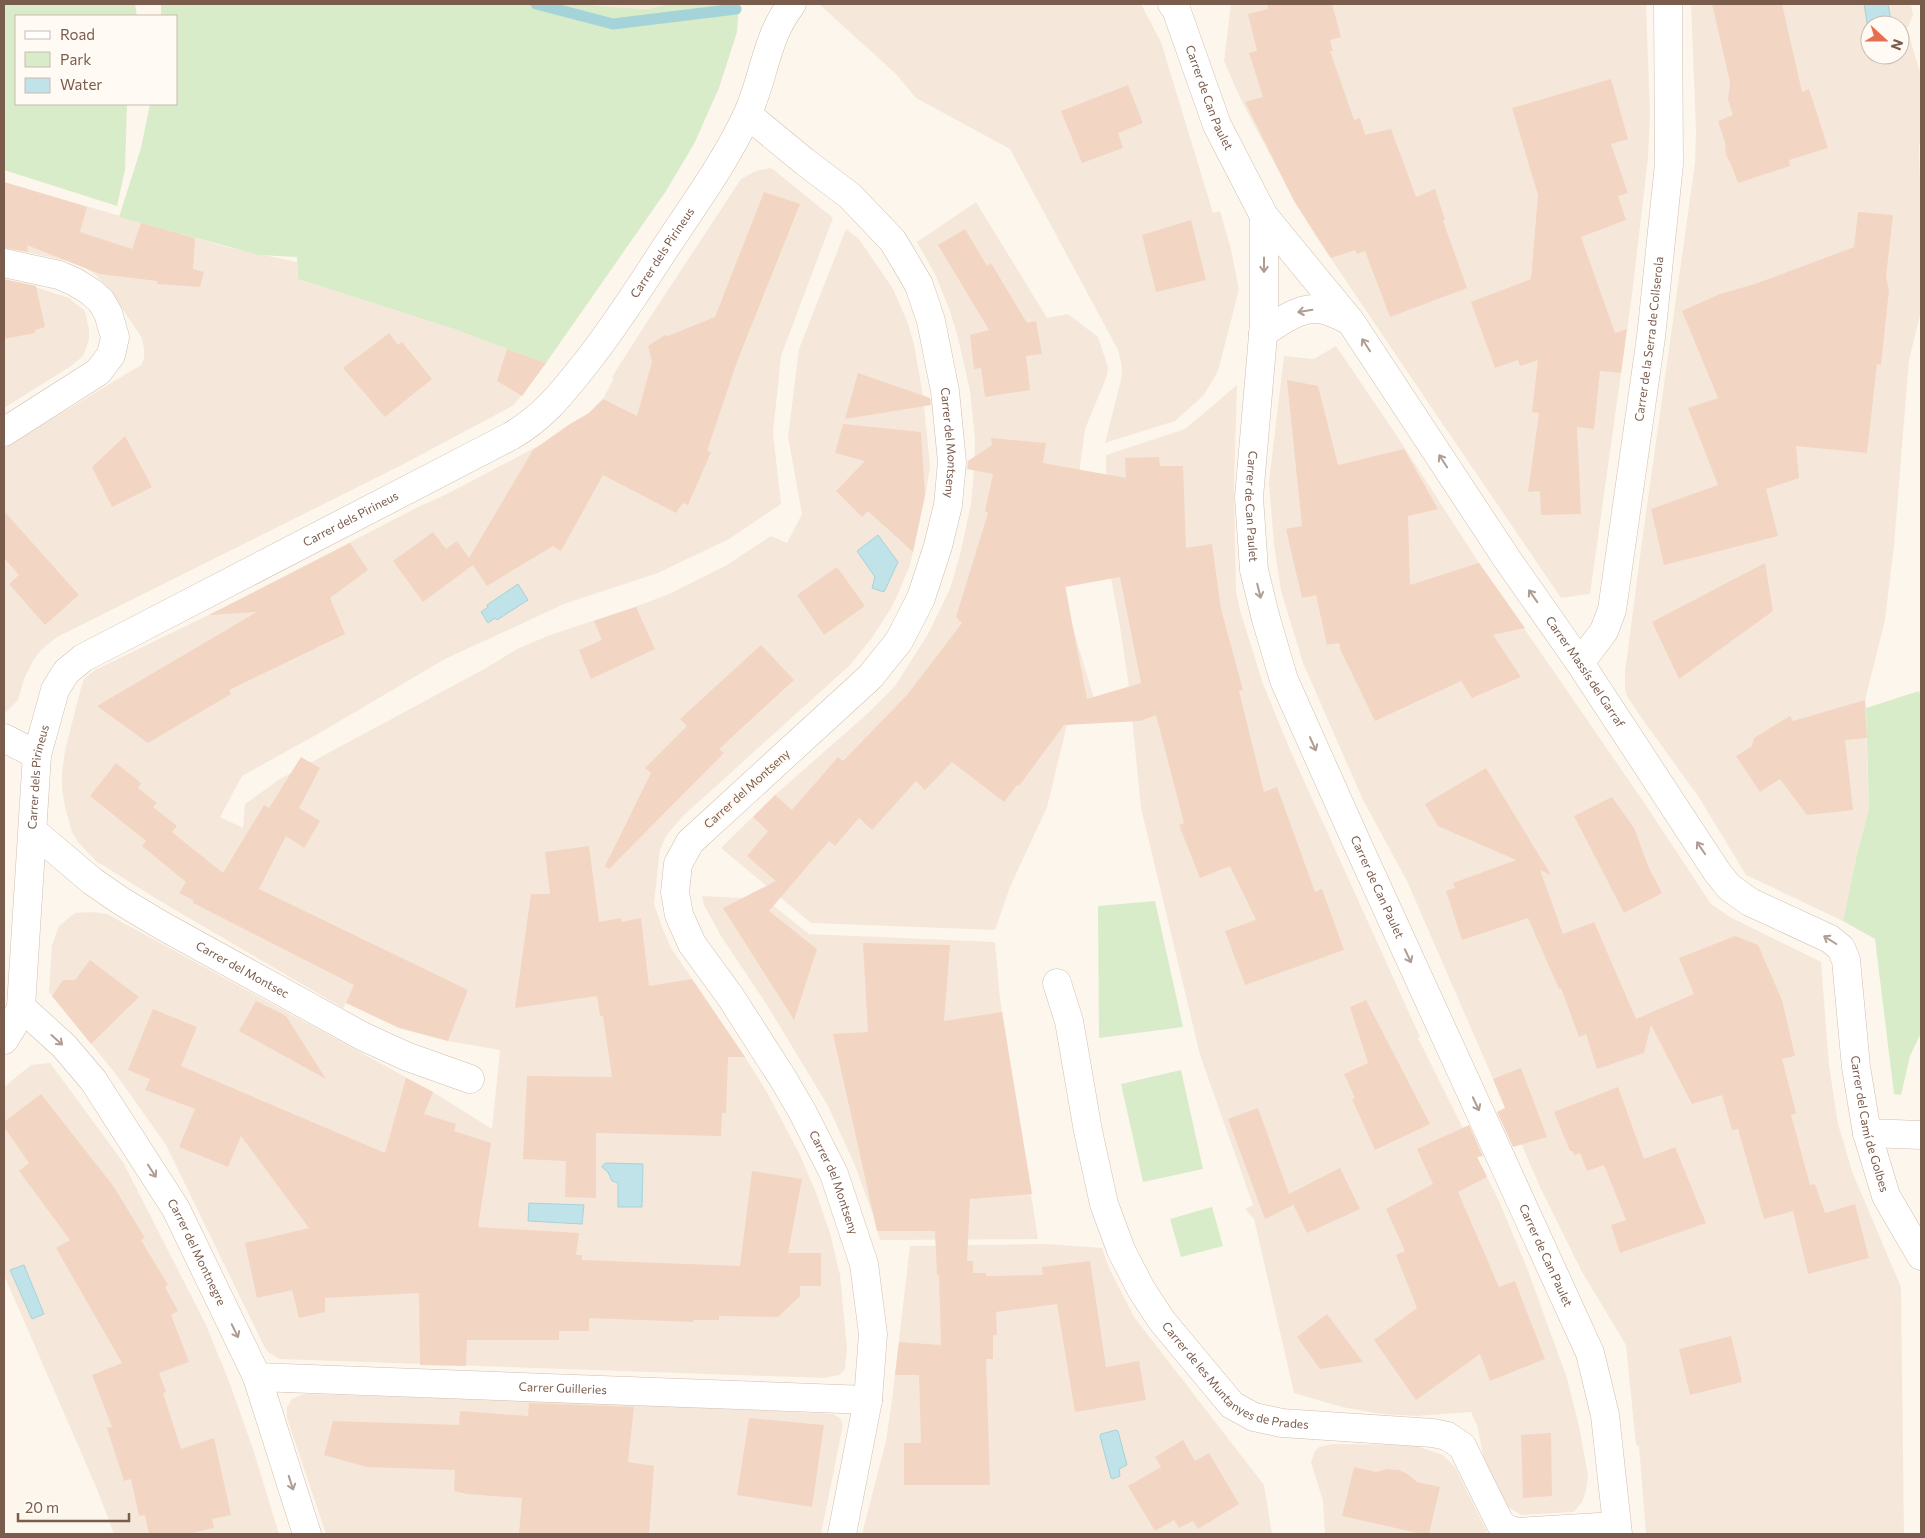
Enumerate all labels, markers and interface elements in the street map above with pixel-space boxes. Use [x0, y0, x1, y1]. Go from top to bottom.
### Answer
legend [15, 15, 178, 105]
north arrow [1860, 15, 1910, 65]
text: Road [60, 25, 95, 43]
text: N [1888, 37, 1907, 53]
street label: Carrer de Can Paulet [1183, 43, 1237, 152]
text: Park [60, 50, 91, 68]
text: Water [60, 75, 102, 93]
street label: Carrer dels Pirineus [627, 204, 697, 300]
one-way arrow [1259, 256, 1269, 273]
street label: Carrer de la Serra de Collserola [1631, 256, 1665, 422]
one-way arrow [1298, 306, 1314, 316]
one-way arrow [1361, 338, 1371, 352]
street label: Carrer del Montseny [939, 387, 960, 499]
street label: Carrer de Can Paulet [1243, 450, 1261, 562]
one-way arrow [1438, 455, 1448, 469]
street label: Carrer dels Pirineus [300, 488, 400, 549]
one-way arrow [1255, 583, 1264, 599]
one-way arrow [1528, 590, 1538, 604]
street label: Carrer Massís del Garraf [1543, 613, 1628, 730]
street label: Carrer dels Pirineus [24, 723, 51, 830]
one-way arrow [1308, 736, 1318, 751]
street label: Carrer del Montseny [700, 746, 792, 831]
street label: Carrer de Can Paulet [1349, 833, 1408, 940]
one-way arrow [1696, 842, 1706, 856]
one-way arrow [1823, 935, 1837, 946]
street label: Carrer del Montsec [194, 938, 292, 1000]
one-way arrow [1404, 948, 1414, 963]
one-way arrow [51, 1034, 64, 1046]
street label: Carrer del Camí de Golbes [1849, 1055, 1892, 1194]
one-way arrow [1471, 1096, 1481, 1111]
street label: Carrer del Montseny [807, 1128, 862, 1236]
one-way arrow [147, 1164, 157, 1178]
street label: Carrer del Montnegre [165, 1196, 229, 1307]
street label: Carrer de Can Paulet [1517, 1202, 1576, 1309]
street label: Carrer de les Muntanyes de Prades [1160, 1319, 1309, 1431]
one-way arrow [231, 1323, 240, 1338]
street label: Carrer Guilleries [519, 1379, 607, 1396]
one-way arrow [287, 1474, 296, 1490]
scale bar [18, 1490, 129, 1522]
text: 20 m [25, 1498, 59, 1516]

